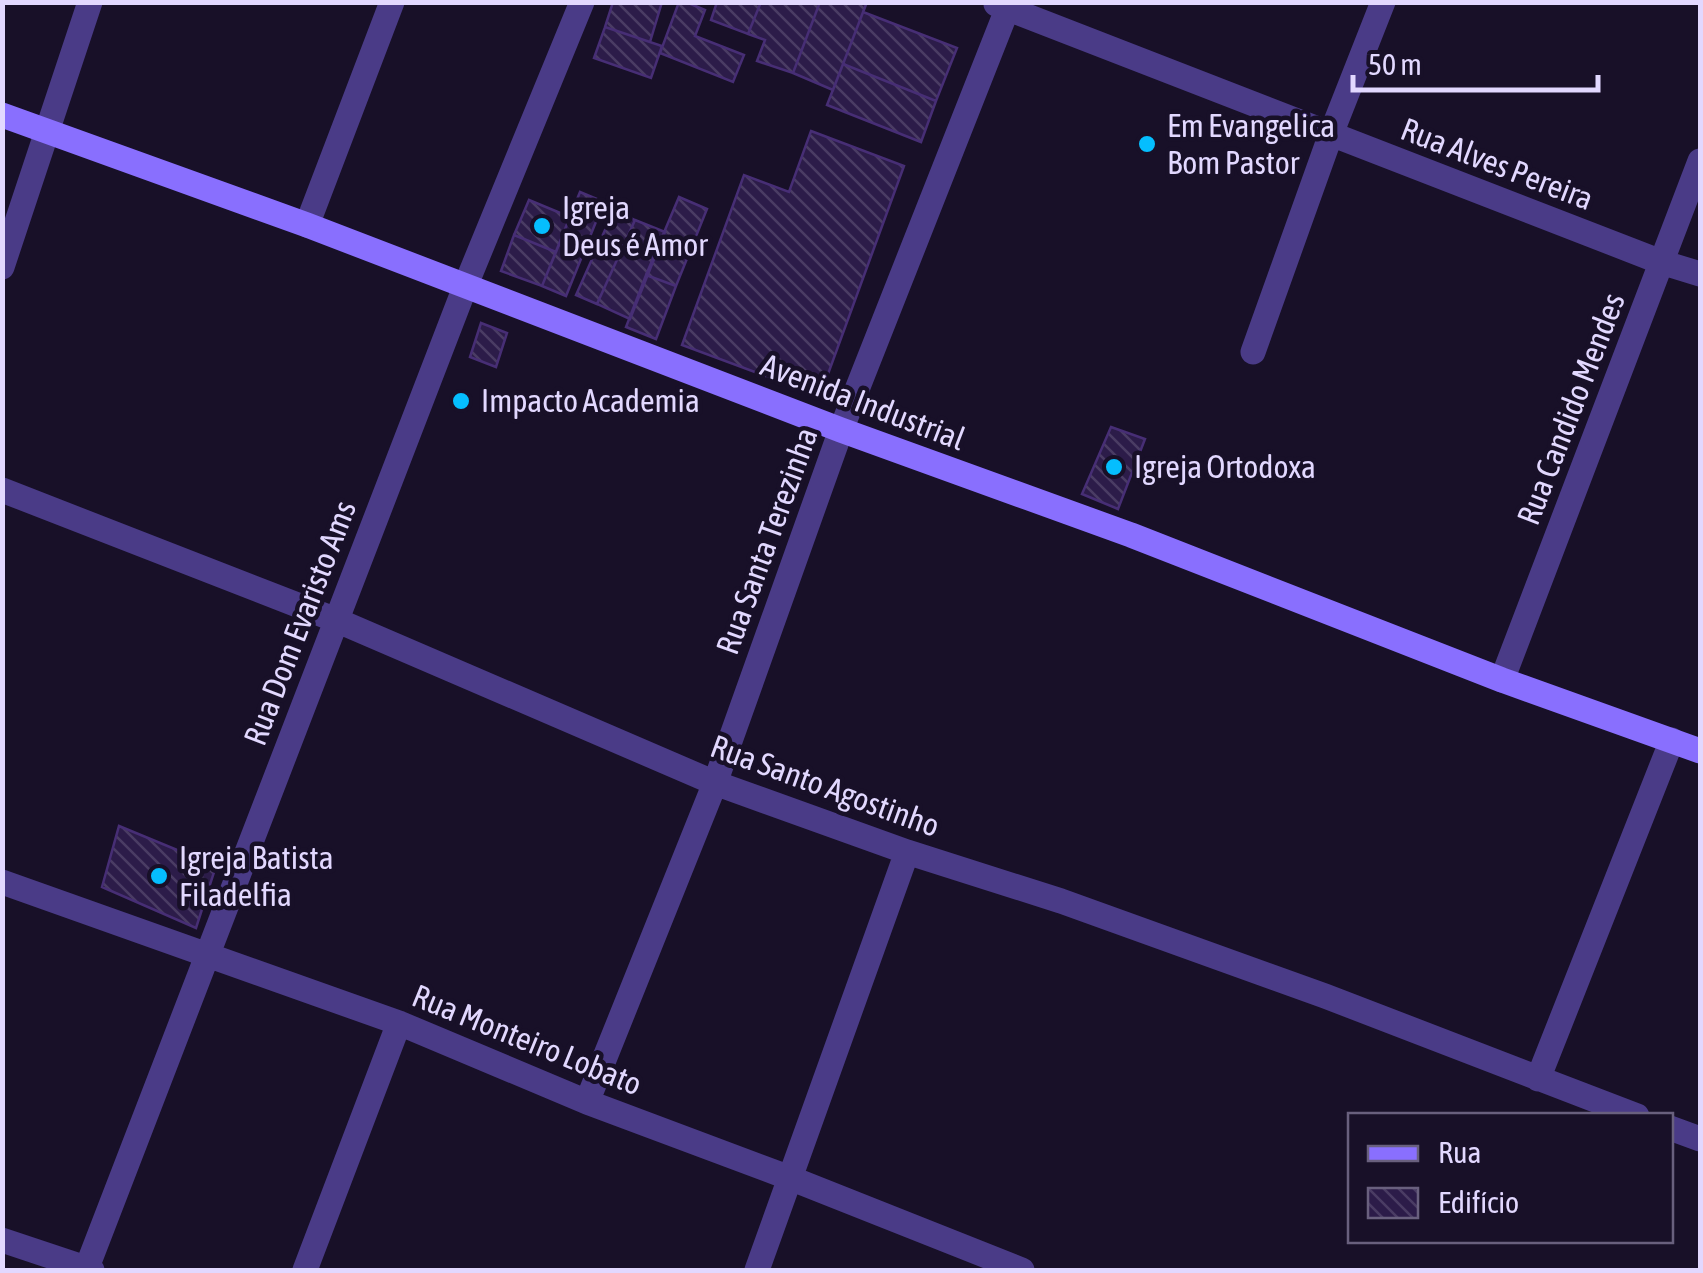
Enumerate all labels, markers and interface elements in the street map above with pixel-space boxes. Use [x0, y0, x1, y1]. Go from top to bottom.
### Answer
scale bar [1353, 30, 1598, 92]
text: 50 m [1368, 47, 1422, 81]
place label: Em Evangelica Bom Pastor [1167, 107, 1335, 181]
street label: Rua Alves Pereira [1396, 110, 1598, 217]
marker: Em Evangelica Bom Pastor [1136, 133, 1158, 155]
place label: Igreja Deus é Amor [562, 189, 708, 263]
marker: Igreja Deus é Amor [531, 215, 553, 237]
street label: Rua Candido Mendes [1509, 288, 1632, 530]
street label: Avenida Industrial [756, 346, 971, 458]
place label: Impacto Academia [481, 382, 700, 419]
marker: Impacto Academia [450, 390, 472, 412]
street label: Rua Santa Terezinha [708, 422, 825, 659]
place label: Igreja Ortodoxa [1134, 448, 1316, 485]
marker: Igreja Ortodoxa [1103, 456, 1125, 478]
street label: Rua Dom Evaristo Ams [236, 495, 363, 750]
street label: Rua Santo Agostinho [706, 727, 945, 844]
place label: Igreja Batista Filadelfia [179, 839, 334, 913]
marker: Igreja Batista Filadelfia [148, 865, 170, 887]
street label: Rua Monteiro Lobato [407, 977, 647, 1102]
legend [1348, 1113, 1673, 1243]
text: Rua [1438, 1135, 1481, 1169]
text: Edifício [1438, 1185, 1519, 1219]

